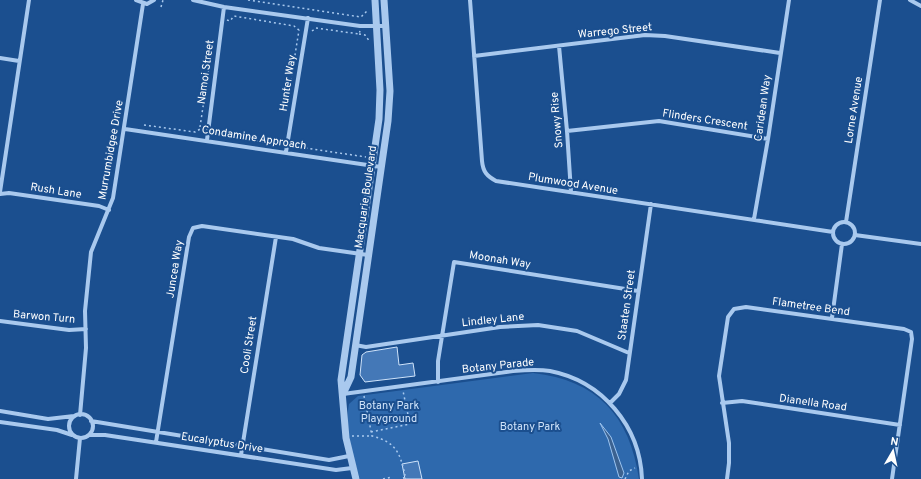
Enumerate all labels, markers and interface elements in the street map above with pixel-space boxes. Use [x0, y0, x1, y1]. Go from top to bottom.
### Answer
street label: Warrego Street [577, 20, 653, 42]
street label: Namoi Street [195, 39, 217, 105]
street label: Hunter Way [277, 53, 299, 112]
street label: Caridean Way [751, 74, 775, 142]
street label: Lorne Avenue [842, 75, 866, 145]
street label: Snowy Rise [548, 91, 566, 149]
street label: Murrumbidgee Drive [95, 99, 127, 201]
street label: Flinders Crescent [661, 106, 749, 134]
street label: Condamine Approach [201, 123, 307, 153]
street label: Macquarie Boulevard [352, 145, 380, 249]
street label: Plumwood Avenue [527, 170, 619, 198]
street label: Rush Lane [29, 180, 83, 202]
street label: Juncea Way [163, 239, 187, 299]
street label: Moonah Way [468, 248, 532, 272]
street label: Staaten Street [615, 269, 639, 341]
street label: Flametree Bend [771, 295, 851, 319]
street label: Barwon Turn [12, 307, 76, 327]
street label: Lindley Lane [461, 310, 525, 330]
street label: Cooli Street [238, 315, 260, 375]
street label: Botany Parade [461, 355, 535, 377]
street label: Dianella Road [778, 391, 848, 415]
park label: Botany Park Playground [359, 399, 419, 426]
park label: Botany Park [500, 420, 560, 434]
street label: Eucalyptus Drive [180, 430, 264, 456]
north arrow [873, 431, 913, 471]
text: N [889, 435, 899, 450]

